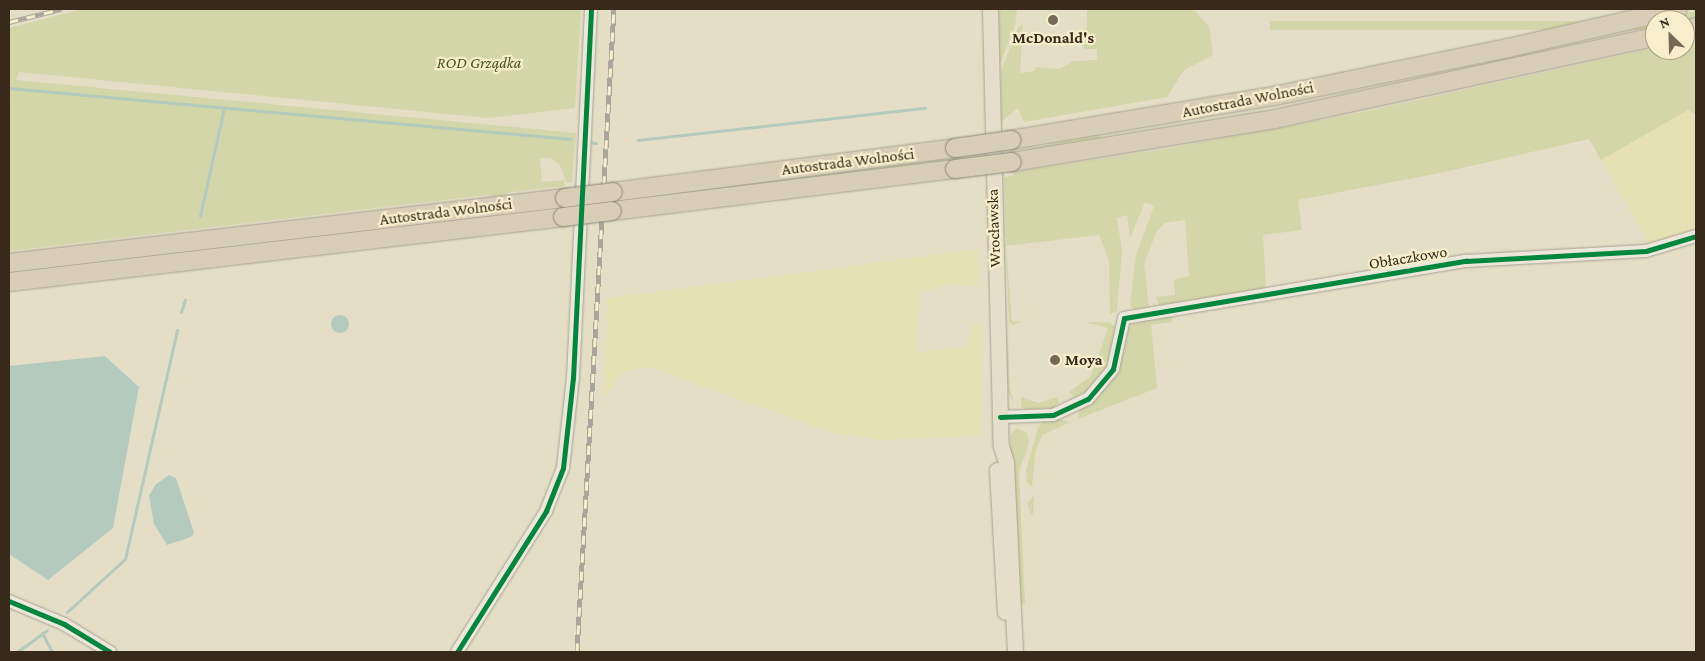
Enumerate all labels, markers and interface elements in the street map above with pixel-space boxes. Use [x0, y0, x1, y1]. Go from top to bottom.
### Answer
north arrow [1645, 10, 1695, 60]
text: N [1657, 13, 1672, 31]
marker: McDonald's [1047, 14, 1059, 26]
place label: McDonald's [1012, 28, 1094, 48]
park label: ROD Grządka [437, 53, 521, 73]
street label: Autostrada Wolności [1181, 78, 1315, 122]
street label: Autostrada Wolności [781, 144, 915, 180]
street label: Wrocławska [983, 188, 1005, 268]
street label: Autostrada Wolności [379, 194, 513, 230]
street label: Obłaczkowo [1367, 242, 1449, 274]
place label: Moya [1065, 350, 1103, 370]
marker: Moya [1049, 354, 1061, 366]

